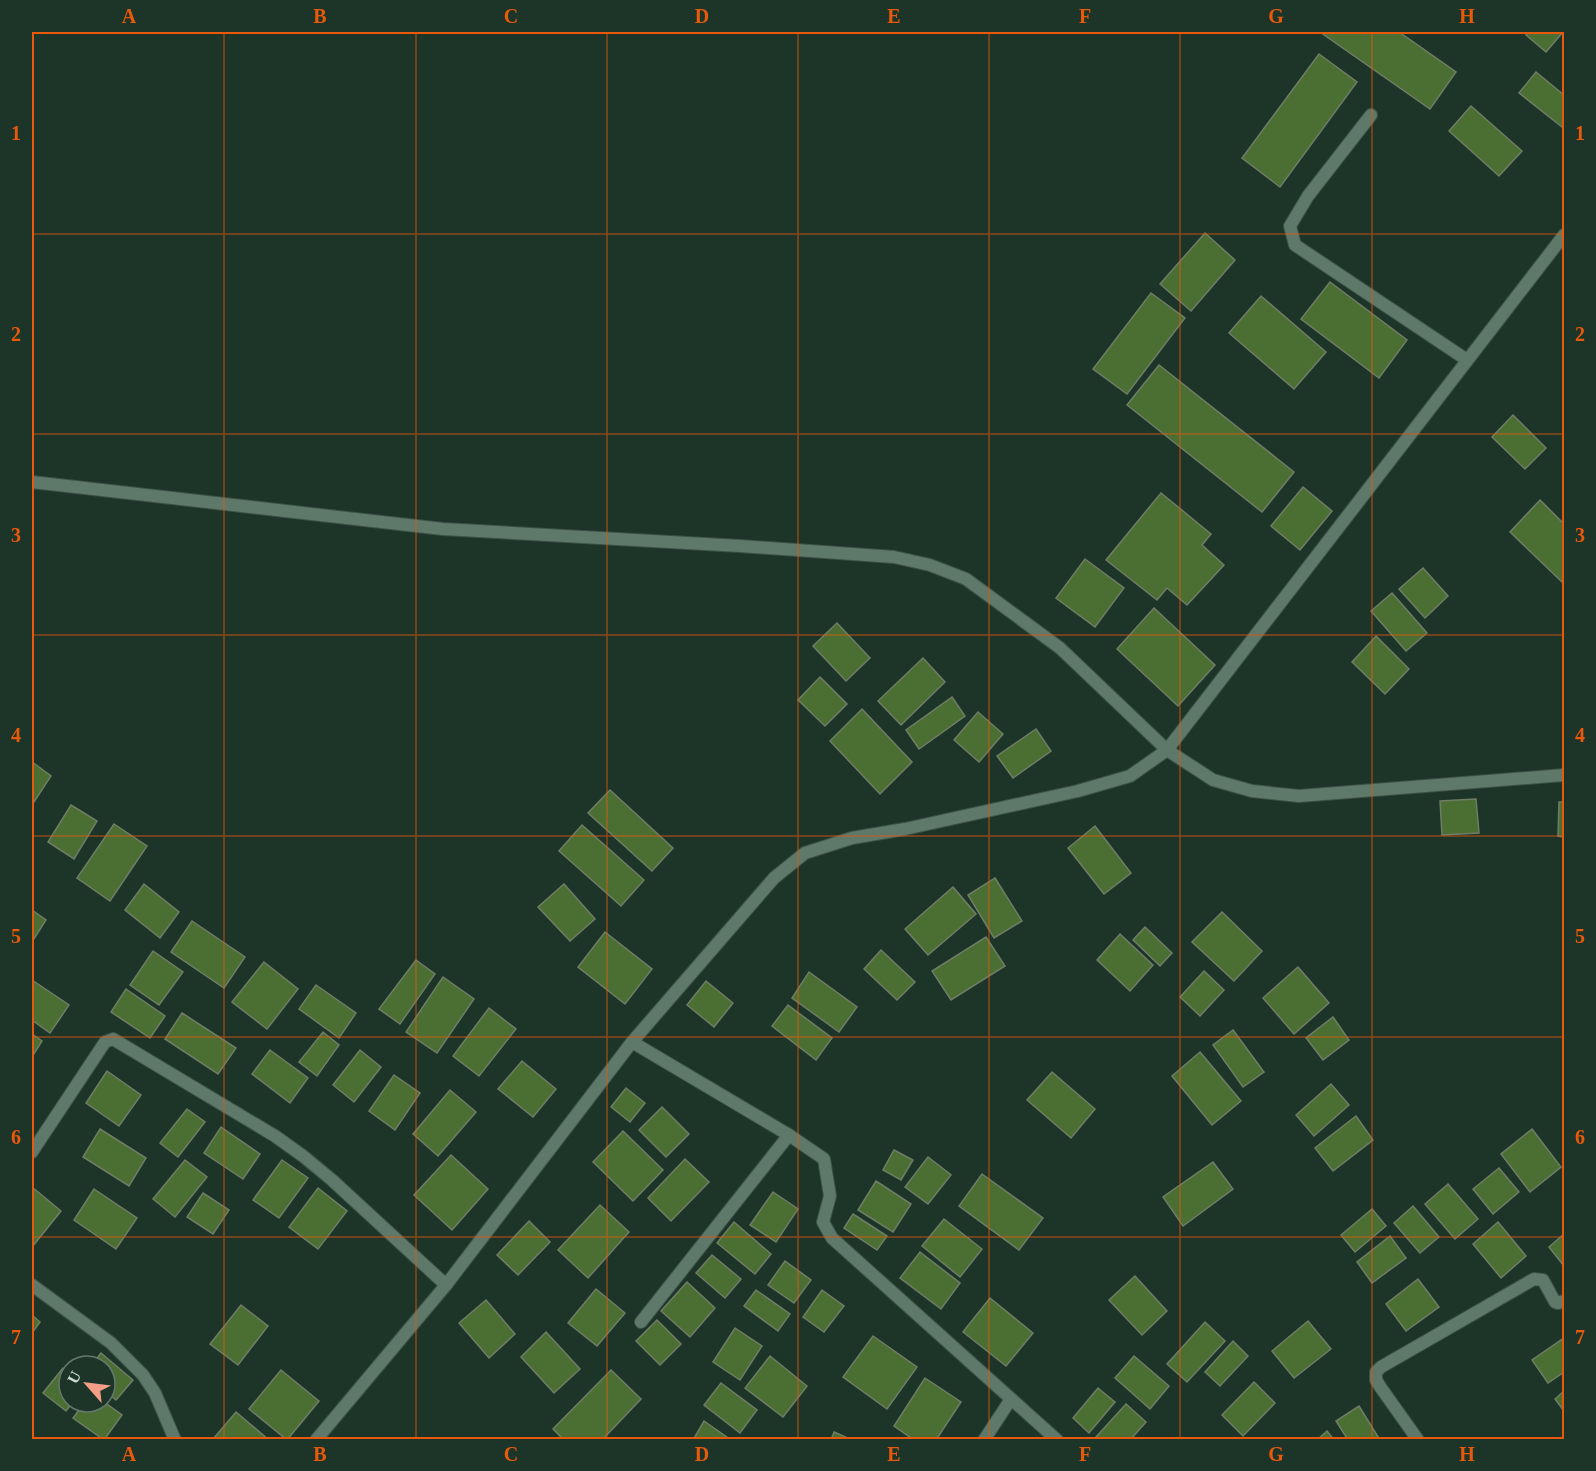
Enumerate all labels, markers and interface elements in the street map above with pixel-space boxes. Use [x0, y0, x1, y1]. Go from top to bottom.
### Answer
text: A [122, 5, 137, 27]
text: B [313, 5, 327, 27]
text: C [504, 5, 518, 27]
text: D [695, 5, 709, 27]
text: E [887, 5, 901, 27]
text: F [1079, 5, 1091, 27]
text: G [1268, 5, 1284, 27]
text: H [1459, 5, 1475, 27]
text: 1 [11, 122, 21, 144]
text: 1 [1575, 122, 1585, 144]
text: 2 [11, 323, 21, 345]
text: 2 [1575, 323, 1585, 345]
text: 3 [11, 524, 21, 546]
text: 3 [1575, 524, 1585, 546]
text: 4 [11, 724, 21, 746]
text: 4 [1575, 724, 1585, 746]
text: 5 [11, 925, 21, 947]
text: 5 [1575, 925, 1585, 947]
text: 6 [11, 1126, 21, 1148]
text: 6 [1575, 1126, 1585, 1148]
text: 7 [11, 1326, 21, 1348]
text: 7 [1575, 1326, 1585, 1348]
north arrow [57, 1354, 117, 1414]
text: U [64, 1368, 85, 1386]
text: A [122, 1443, 137, 1465]
text: B [313, 1443, 327, 1465]
text: C [504, 1443, 518, 1465]
text: D [695, 1443, 709, 1465]
text: E [887, 1443, 901, 1465]
text: F [1079, 1443, 1091, 1465]
text: G [1268, 1443, 1284, 1465]
text: H [1459, 1443, 1475, 1465]

